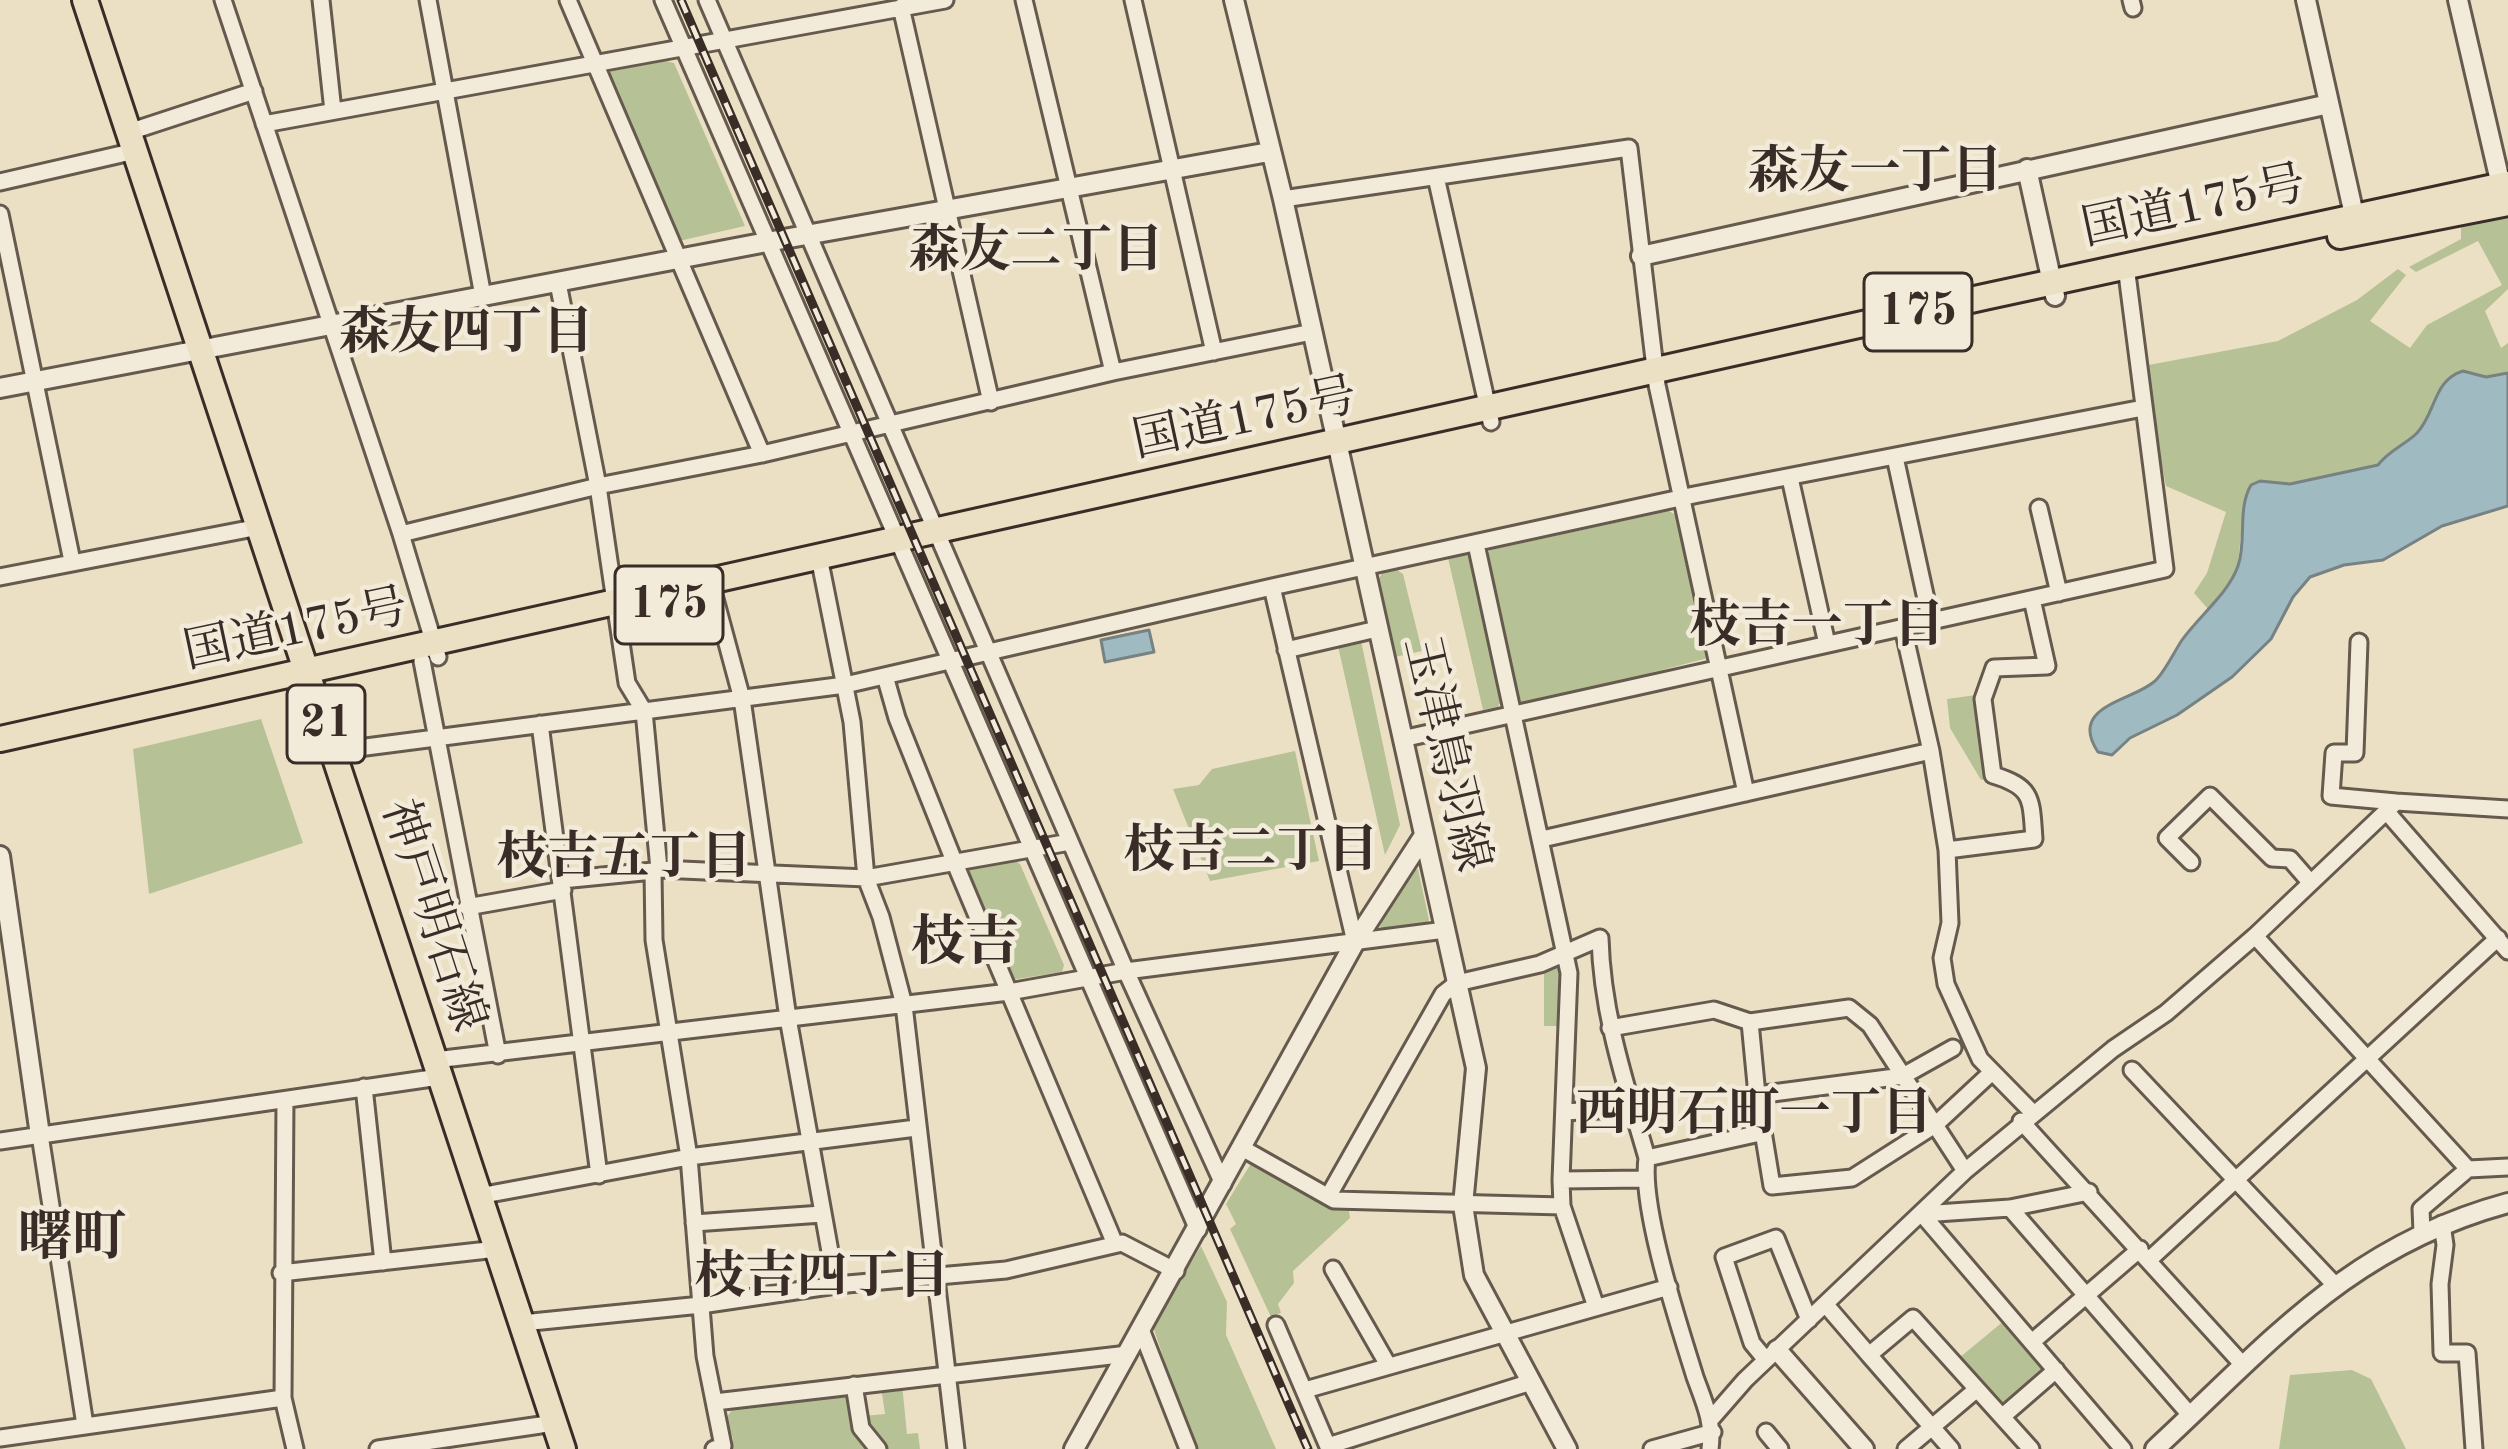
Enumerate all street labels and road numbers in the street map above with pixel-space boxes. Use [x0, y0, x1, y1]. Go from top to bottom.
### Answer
street label: 国道175号 [2077, 156, 2311, 260]
road number: 175 [1864, 273, 1972, 351]
street label: 国道175号 [1128, 368, 1362, 472]
road number: 175 [615, 566, 723, 644]
street label: 国道175号 [179, 579, 413, 683]
street label: 玉津鳥羽線 [1390, 631, 1500, 877]
road number: 21 [287, 685, 365, 763]
street label: 神戸明石線 [368, 793, 496, 1039]

